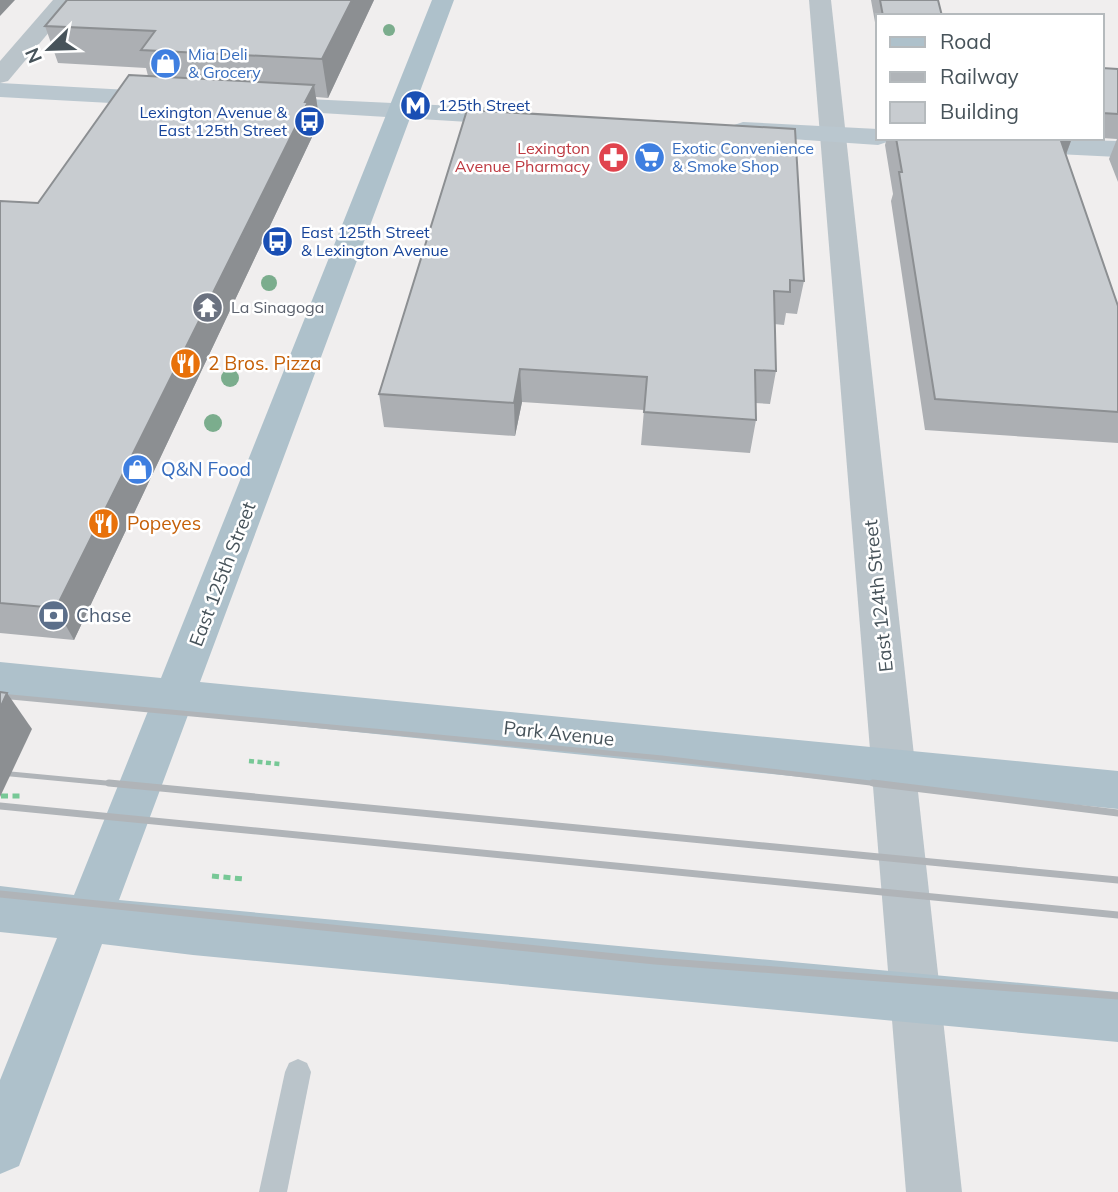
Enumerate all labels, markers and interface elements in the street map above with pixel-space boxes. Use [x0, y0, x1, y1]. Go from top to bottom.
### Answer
north arrow [14, 14, 84, 84]
legend [876, 14, 1104, 140]
text: Road [940, 28, 991, 54]
text: N [20, 44, 47, 67]
place label: Mia Deli & Grocery [188, 44, 261, 82]
shop icon: Mia Deli & Grocery [148, 46, 182, 80]
text: Railway [940, 63, 1019, 89]
metro station icon: 125th Street [398, 88, 432, 122]
place label: 125th Street [438, 95, 531, 115]
text: Building [940, 98, 1019, 124]
place label: Lexington Avenue & East 125th Street [139, 102, 287, 140]
bus stop icon: Lexington Avenue & East 125th Street [293, 104, 327, 138]
place label: Lexington Avenue Pharmacy [455, 138, 591, 176]
place label: Exotic Convenience & Smoke Shop [672, 138, 814, 176]
pharmacy icon: Lexington Avenue Pharmacy [596, 140, 630, 174]
supermarket icon: Exotic Convenience & Smoke Shop [632, 140, 666, 174]
place label: East 125th Street & Lexington Avenue [301, 222, 449, 260]
bus stop icon: East 125th Street & Lexington Avenue [261, 224, 295, 258]
temple icon: La Sinagoga [191, 290, 225, 324]
place label: La Sinagoga [231, 297, 324, 317]
restaurant icon: 2 Bros. Pizza [168, 346, 202, 380]
place label: 2 Bros. Pizza [208, 351, 321, 375]
shop icon: Q&N Food [121, 452, 155, 486]
place label: Q&N Food [161, 457, 251, 481]
street label: East 125th Street [183, 498, 261, 650]
restaurant icon: Popeyes [87, 506, 121, 540]
place label: Popeyes [127, 511, 201, 535]
street label: East 124th Street [858, 518, 898, 673]
bank icon: Chase [36, 598, 70, 632]
place label: Chase [76, 603, 131, 627]
street label: Park Avenue [502, 715, 616, 751]

